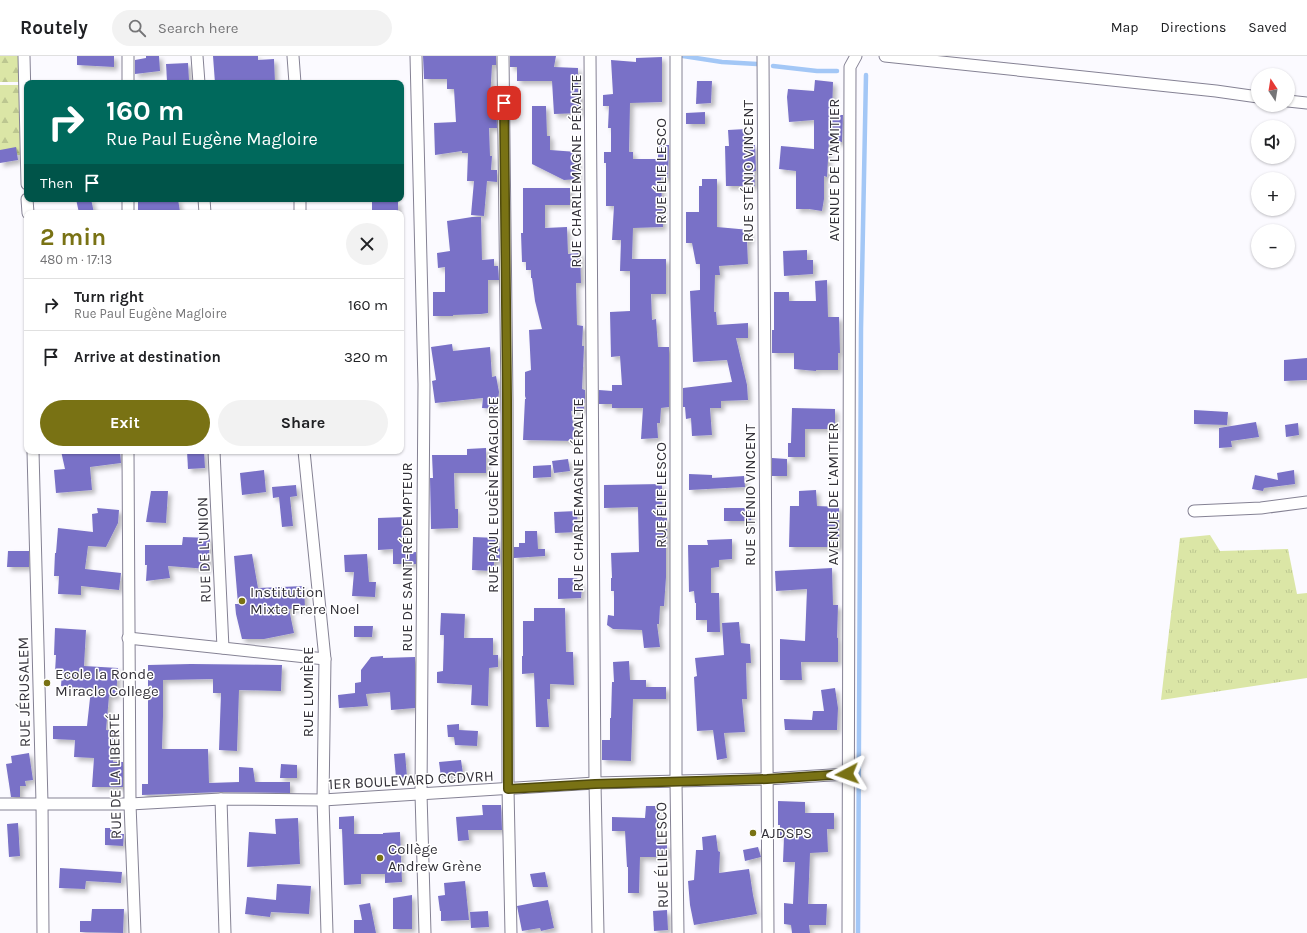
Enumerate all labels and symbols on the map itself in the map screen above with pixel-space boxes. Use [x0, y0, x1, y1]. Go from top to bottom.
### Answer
north arrow [1251, 68, 1295, 112]
street label: RUE CHARLEMAGNE PÉRALTE [567, 74, 585, 268]
pin [487, 86, 521, 120]
street label: AVENUE DE L'AMITIER [825, 99, 843, 241]
street label: RUE STÉNIO VINCENT [739, 100, 757, 242]
street label: RUE ÉLIE LESCO [652, 118, 670, 224]
street label: RUE PAUL EUGÈNE MAGLOIRE [484, 397, 502, 593]
street label: RUE CHARLEMAGNE PÉRALTE [569, 398, 587, 592]
street label: AVENUE DE L'AMITIER [824, 423, 842, 565]
street label: RUE STÉNIO VINCENT [741, 424, 759, 566]
street label: RUE ÉLIE LESCO [652, 442, 670, 548]
street label: RUE DE SAINT-RÉDEMPTEUR [398, 462, 416, 652]
street label: RUE DE L'UNION [193, 497, 215, 603]
place label: Institution Mixte Frere Noel [250, 583, 360, 618]
marker: Institution Mixte Frere Noel [237, 596, 247, 606]
street label: RUE JÉRUSALEM [14, 637, 34, 747]
street label: RUE LUMIÈRE [299, 647, 317, 737]
place label: Ecole la Ronde Miracle College [55, 665, 159, 700]
marker: Ecole la Ronde Miracle College [42, 678, 52, 688]
street label: RUE DE LA LIBERTÉ [105, 713, 125, 839]
position arrow [826, 753, 868, 795]
street label: 1ER BOULEVARD CCDVRH [328, 767, 494, 793]
street label: RUE ÉLIE LESCO [652, 802, 672, 908]
place label: AJDSPS [761, 824, 812, 842]
marker: AJDSPS [748, 828, 758, 838]
place label: Collège Andrew Grène [388, 840, 482, 875]
marker: Collège Andrew Grène [375, 853, 385, 863]

